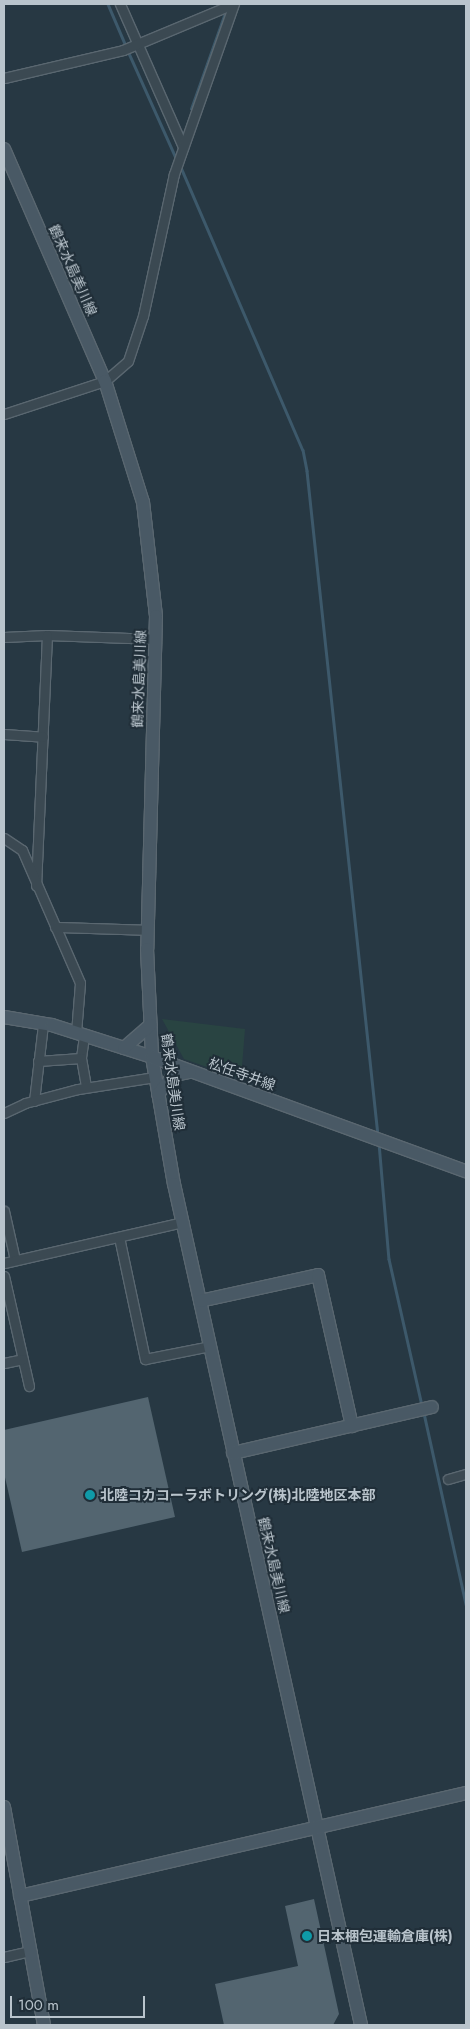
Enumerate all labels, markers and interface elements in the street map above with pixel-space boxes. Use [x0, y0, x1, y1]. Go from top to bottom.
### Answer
street label: 鶴来水島美川線 [45, 222, 101, 318]
street label: 鶴来水島美川線 [129, 630, 149, 728]
street label: 鶴来水島美川線 [158, 1032, 188, 1132]
street label: 松任寺井線 [206, 1054, 278, 1094]
place label: 北陸コカコーラボトリング(株)北陸地区本部 [100, 1487, 376, 1503]
marker: 北陸コカコーラボトリング(株)北陸地区本部 [84, 1489, 96, 1501]
street label: 鶴来水島美川線 [255, 1515, 293, 1615]
place label: 日本梱包運輸倉庫(株) [317, 1928, 453, 1944]
marker: 日本梱包運輸倉庫(株) [301, 1930, 313, 1942]
scale bar [12, 1986, 148, 2018]
text: 100 m [18, 1994, 59, 2016]

